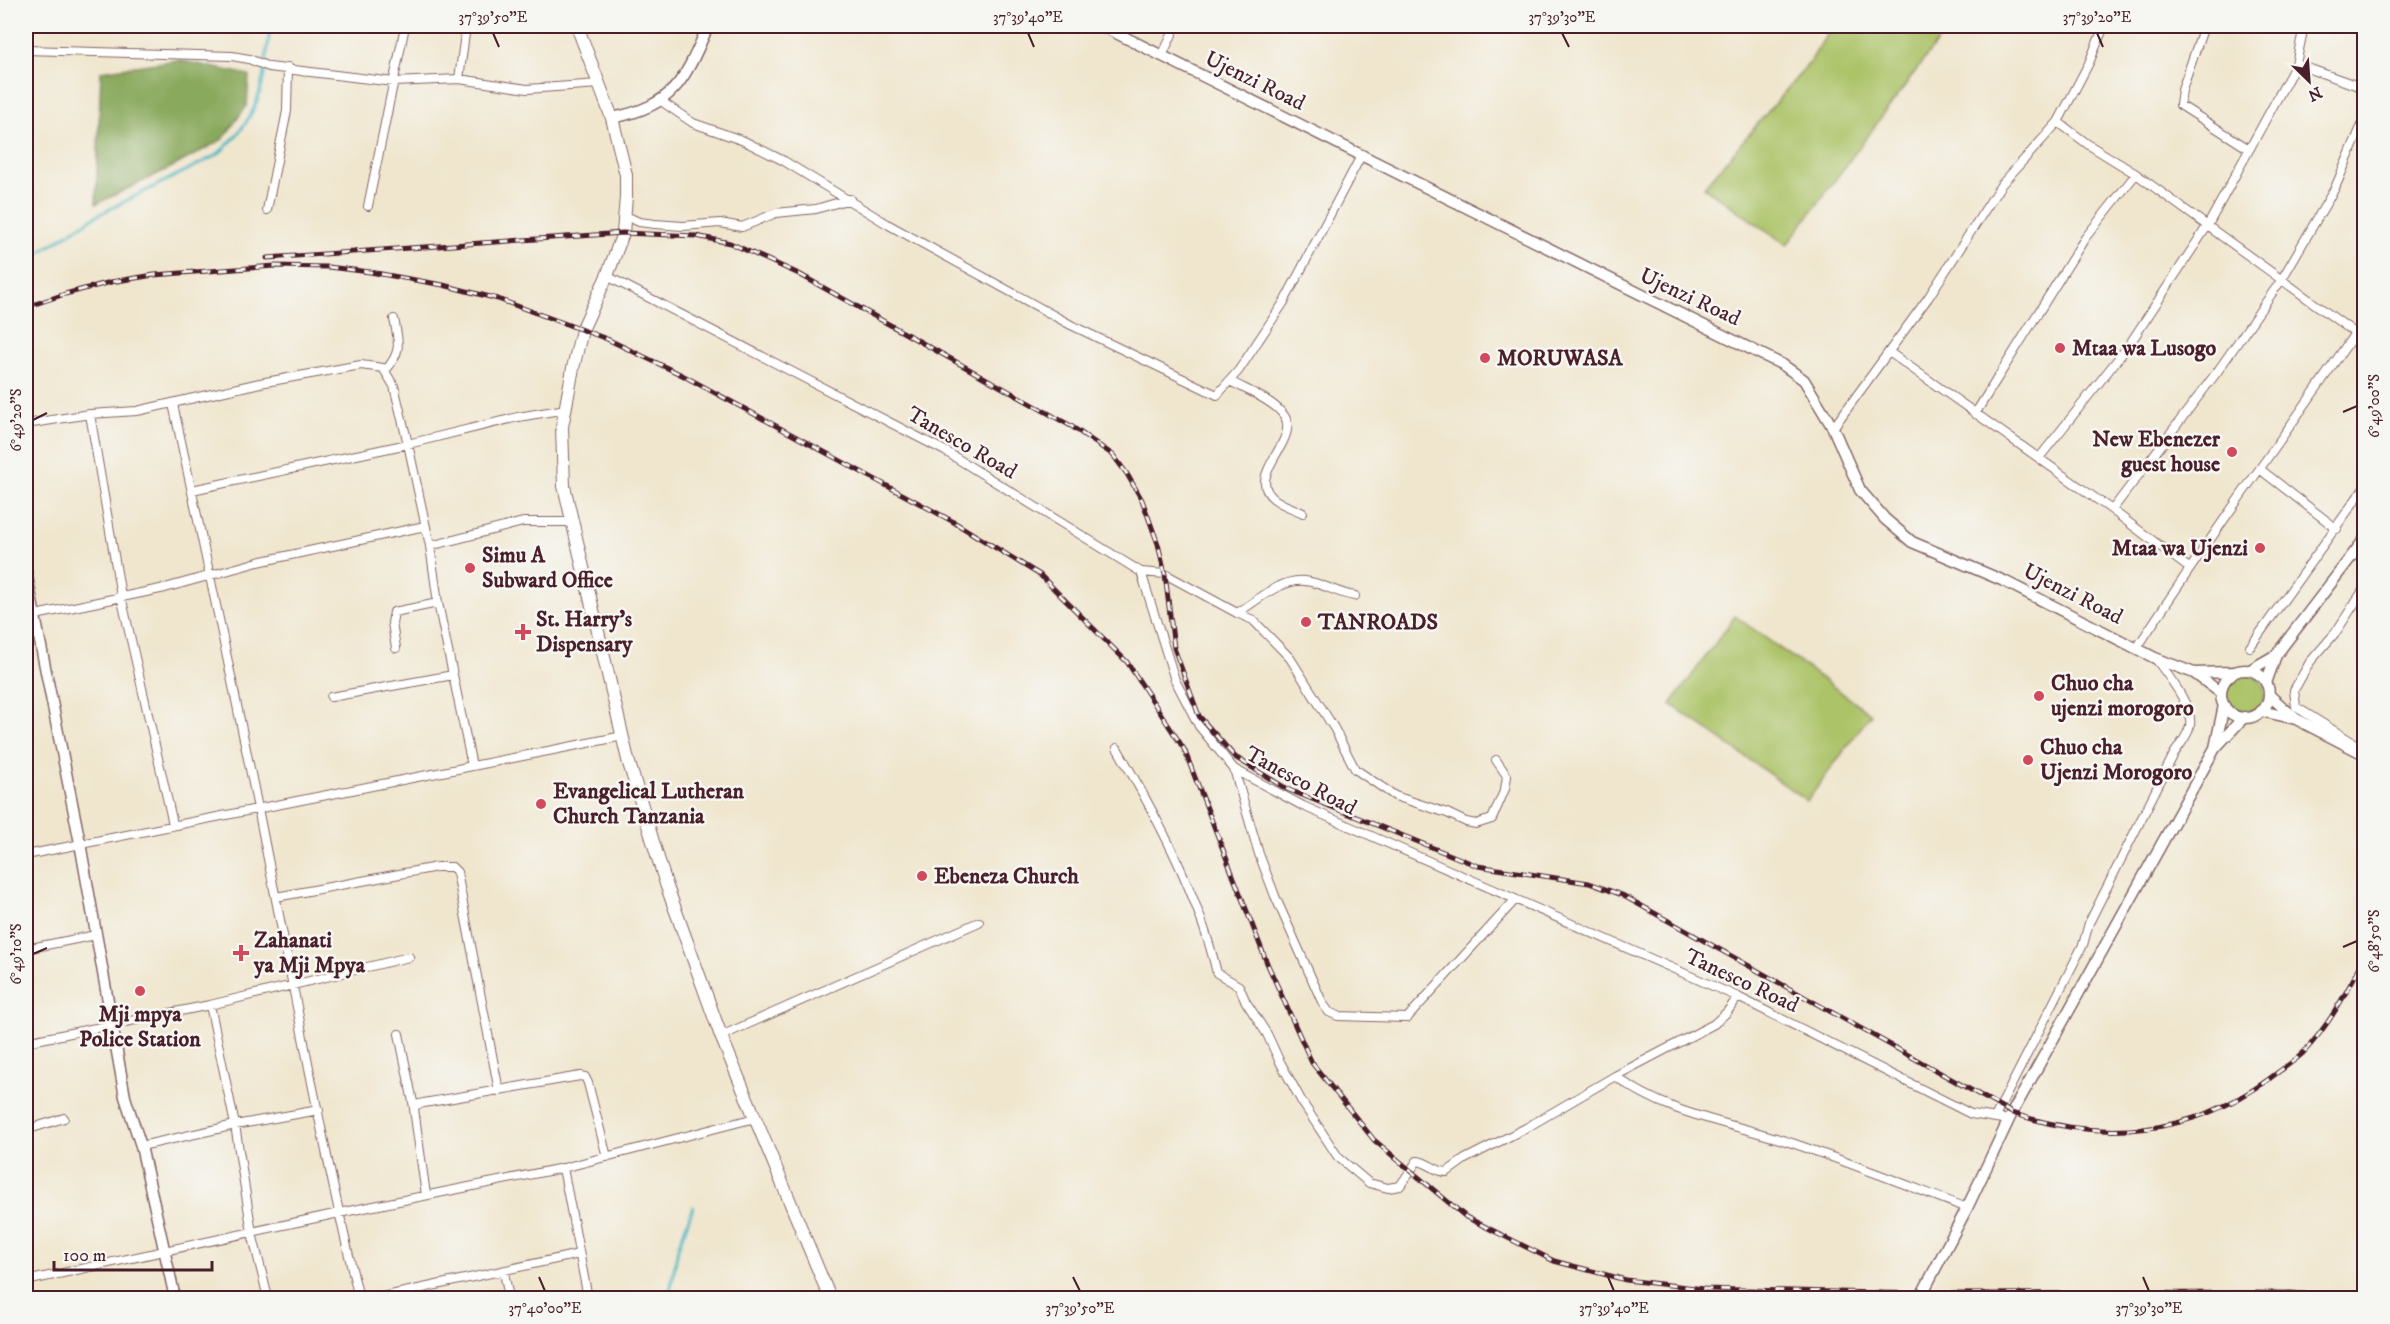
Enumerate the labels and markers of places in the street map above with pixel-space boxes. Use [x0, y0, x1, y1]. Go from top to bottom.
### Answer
place label: Mtaa wa Lusogo [2072, 335, 2217, 362]
marker: Mtaa wa Lusogo [2053, 341, 2067, 355]
place label: MORUWASA [1497, 345, 1624, 372]
marker: MORUWASA [1478, 351, 1492, 365]
place label: New Ebenezer guest house [2092, 426, 2221, 478]
marker: New Ebenezer guest house [2225, 445, 2239, 459]
place label: Mtaa wa Ujenzi [2112, 535, 2248, 563]
marker: Mtaa wa Ujenzi [2253, 541, 2267, 555]
place label: Simu A Subward Office [482, 542, 613, 594]
marker: Simu A Subward Office [463, 561, 477, 575]
place label: St. Harry's Dispensary [536, 606, 633, 658]
place label: TANROADS [1317, 609, 1438, 636]
marker: TANROADS [1299, 615, 1313, 629]
marker: St. Harry's Dispensary [514, 623, 532, 641]
place label: Chuo cha ujenzi morogoro [2051, 670, 2194, 723]
marker: Chuo cha ujenzi morogoro [2032, 689, 2046, 703]
place label: Chuo cha Ujenzi Morogoro [2040, 734, 2193, 787]
marker: Chuo cha Ujenzi Morogoro [2021, 753, 2035, 767]
place label: Evangelical Lutheran Church Tanzania [553, 778, 745, 830]
marker: Evangelical Lutheran Church Tanzania [534, 797, 548, 811]
place label: Ebeneza Church [934, 863, 1079, 890]
marker: Ebeneza Church [915, 869, 929, 883]
place label: Zahanati ya Mji Mpya [253, 927, 366, 980]
marker: Zahanati ya Mji Mpya [232, 944, 250, 962]
marker: Mji mpya Police Station [133, 984, 147, 998]
place label: Mji mpya Police Station [79, 1001, 201, 1053]

